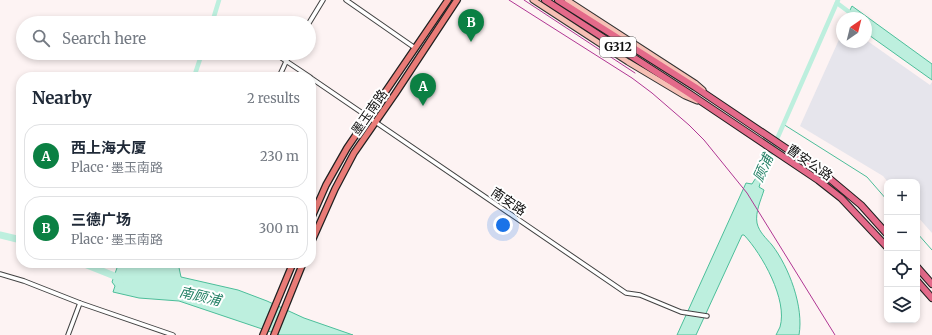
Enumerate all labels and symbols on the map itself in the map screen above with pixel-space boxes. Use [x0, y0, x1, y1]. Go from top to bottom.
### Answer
pin: B [458, 9, 484, 42]
north arrow [836, 12, 872, 48]
road number: G312 [600, 37, 636, 57]
pin: A [410, 73, 436, 106]
street label: 墨玉南路 [348, 86, 391, 138]
street label: 曹安公路 [784, 141, 836, 184]
water label: 顾浦 [749, 150, 778, 184]
street label: 南安路 [488, 183, 530, 219]
your location [493, 215, 513, 235]
water label: 南顾浦 [178, 283, 224, 310]

